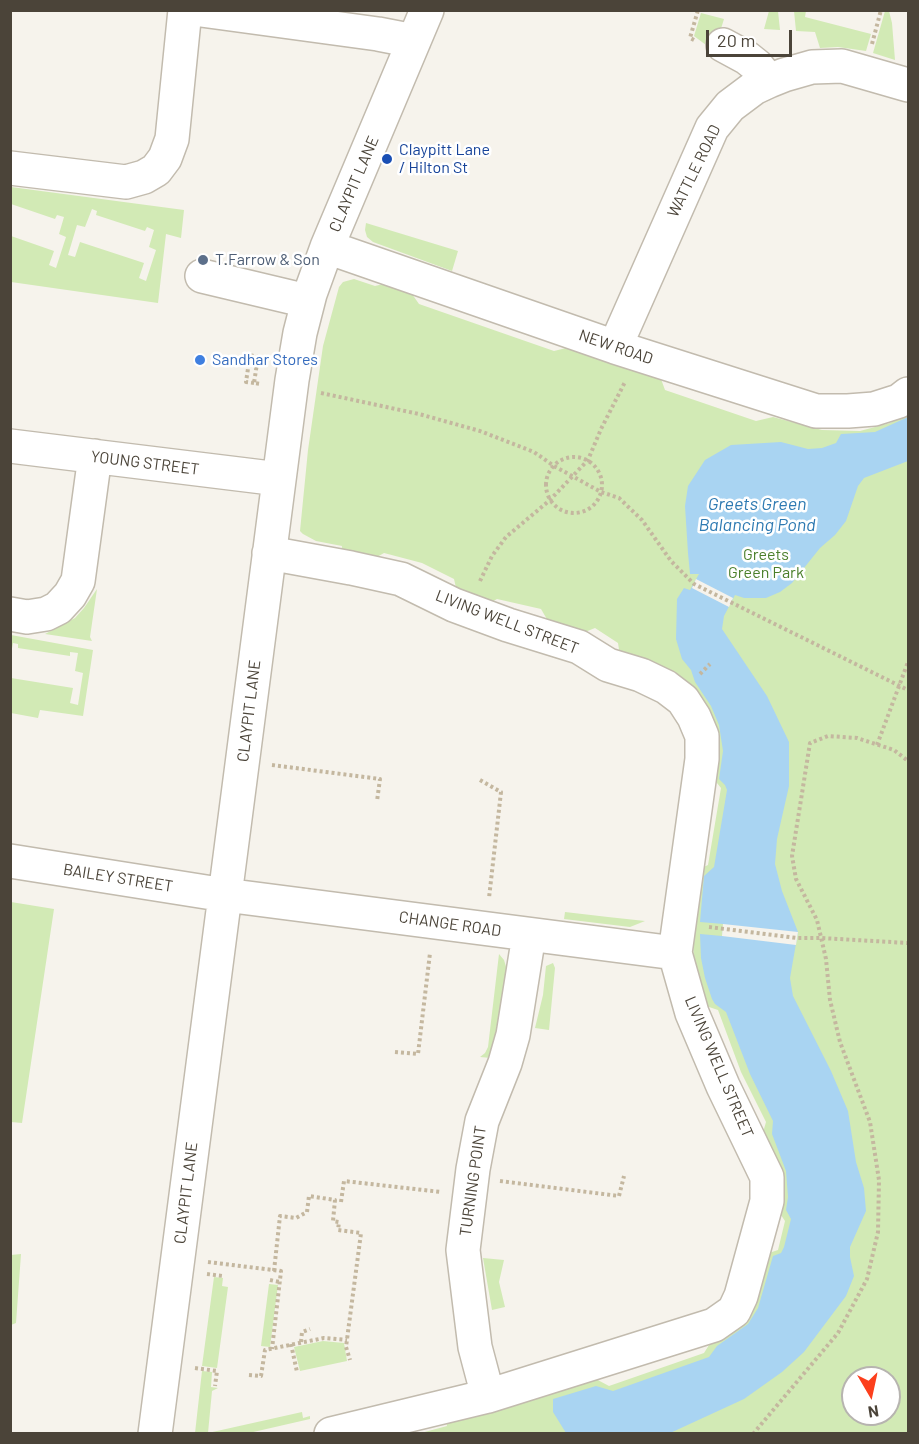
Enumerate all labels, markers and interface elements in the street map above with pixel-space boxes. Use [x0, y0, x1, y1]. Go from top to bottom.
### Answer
scale bar [709, 18, 794, 56]
text: 20 m [717, 29, 755, 51]
street label: WATTLE ROAD [663, 122, 725, 220]
street label: CLAYPIT LANE [325, 133, 383, 235]
place label: Claypitt Lane / Hilton St [399, 140, 490, 178]
marker: Claypitt Lane / Hilton St [380, 152, 394, 166]
place label: T.Farrow & Son [215, 250, 320, 270]
marker: T.Farrow & Son [196, 253, 210, 267]
street label: NEW ROAD [576, 325, 656, 369]
place label: Sandhar Stores [212, 350, 318, 370]
marker: Sandhar Stores [193, 353, 207, 367]
street label: YOUNG STREET [90, 447, 200, 479]
water label: Greets Green Balancing Pond [698, 493, 816, 536]
park label: Greets Green Park [728, 545, 804, 583]
street label: LIVING WELL STREET [433, 586, 581, 658]
street label: CLAYPIT LANE [233, 659, 265, 763]
street label: BAILEY STREET [62, 860, 174, 896]
street label: CHANGE ROAD [398, 907, 502, 941]
street label: LIVING WELL STREET [680, 993, 758, 1141]
street label: TURNING POINT [456, 1124, 490, 1238]
street label: CLAYPIT LANE [170, 1141, 202, 1245]
north arrow [841, 1366, 901, 1426]
text: N [867, 1402, 880, 1423]

